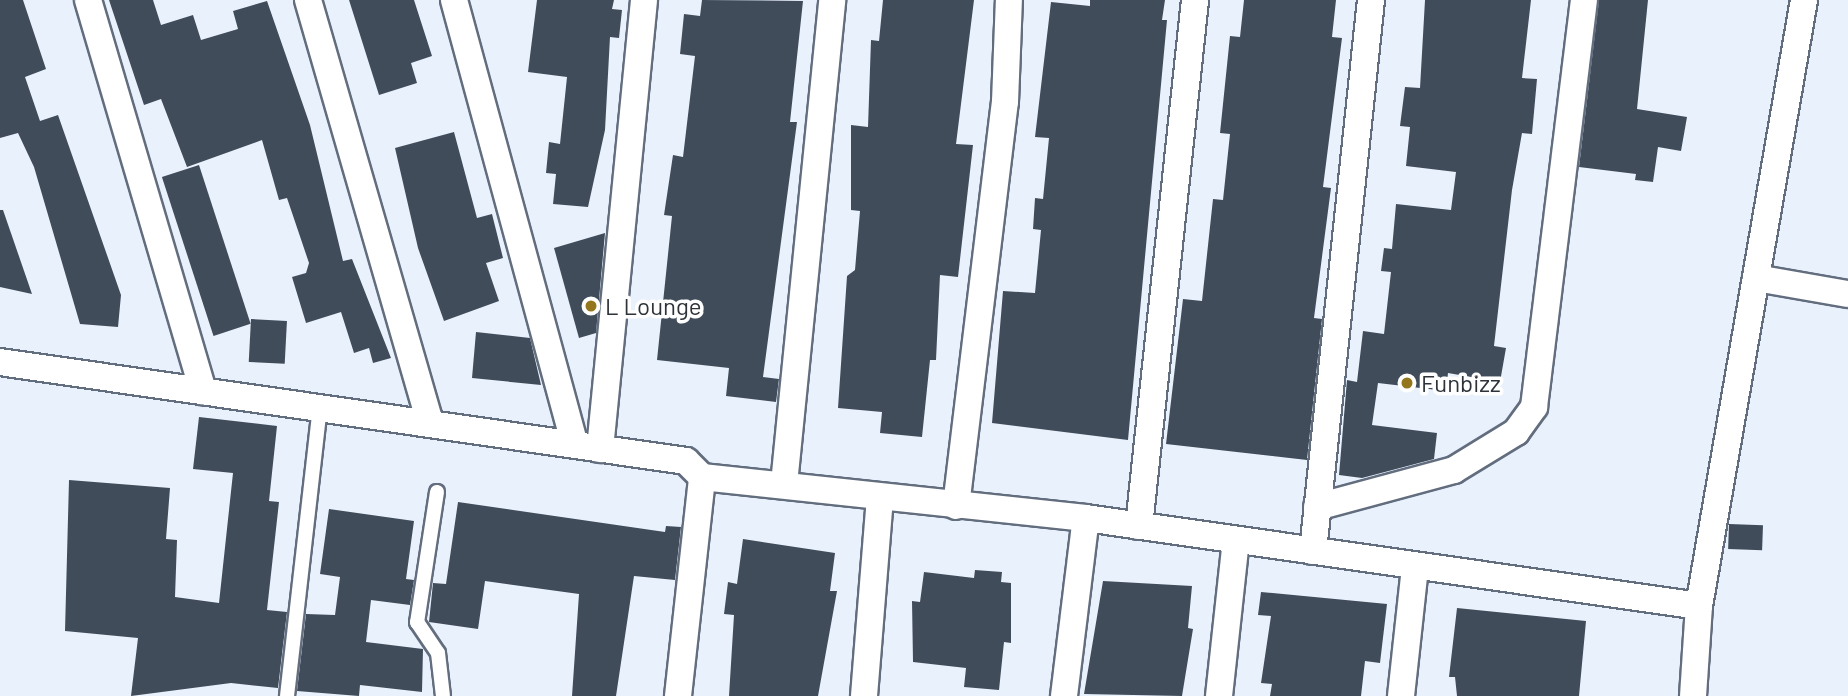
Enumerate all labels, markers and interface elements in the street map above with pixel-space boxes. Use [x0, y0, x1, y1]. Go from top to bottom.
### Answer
place label: L Lounge [605, 292, 702, 320]
marker: L Lounge [583, 298, 599, 314]
place label: Funbizz [1421, 369, 1501, 397]
marker: Funbizz [1399, 375, 1415, 391]

